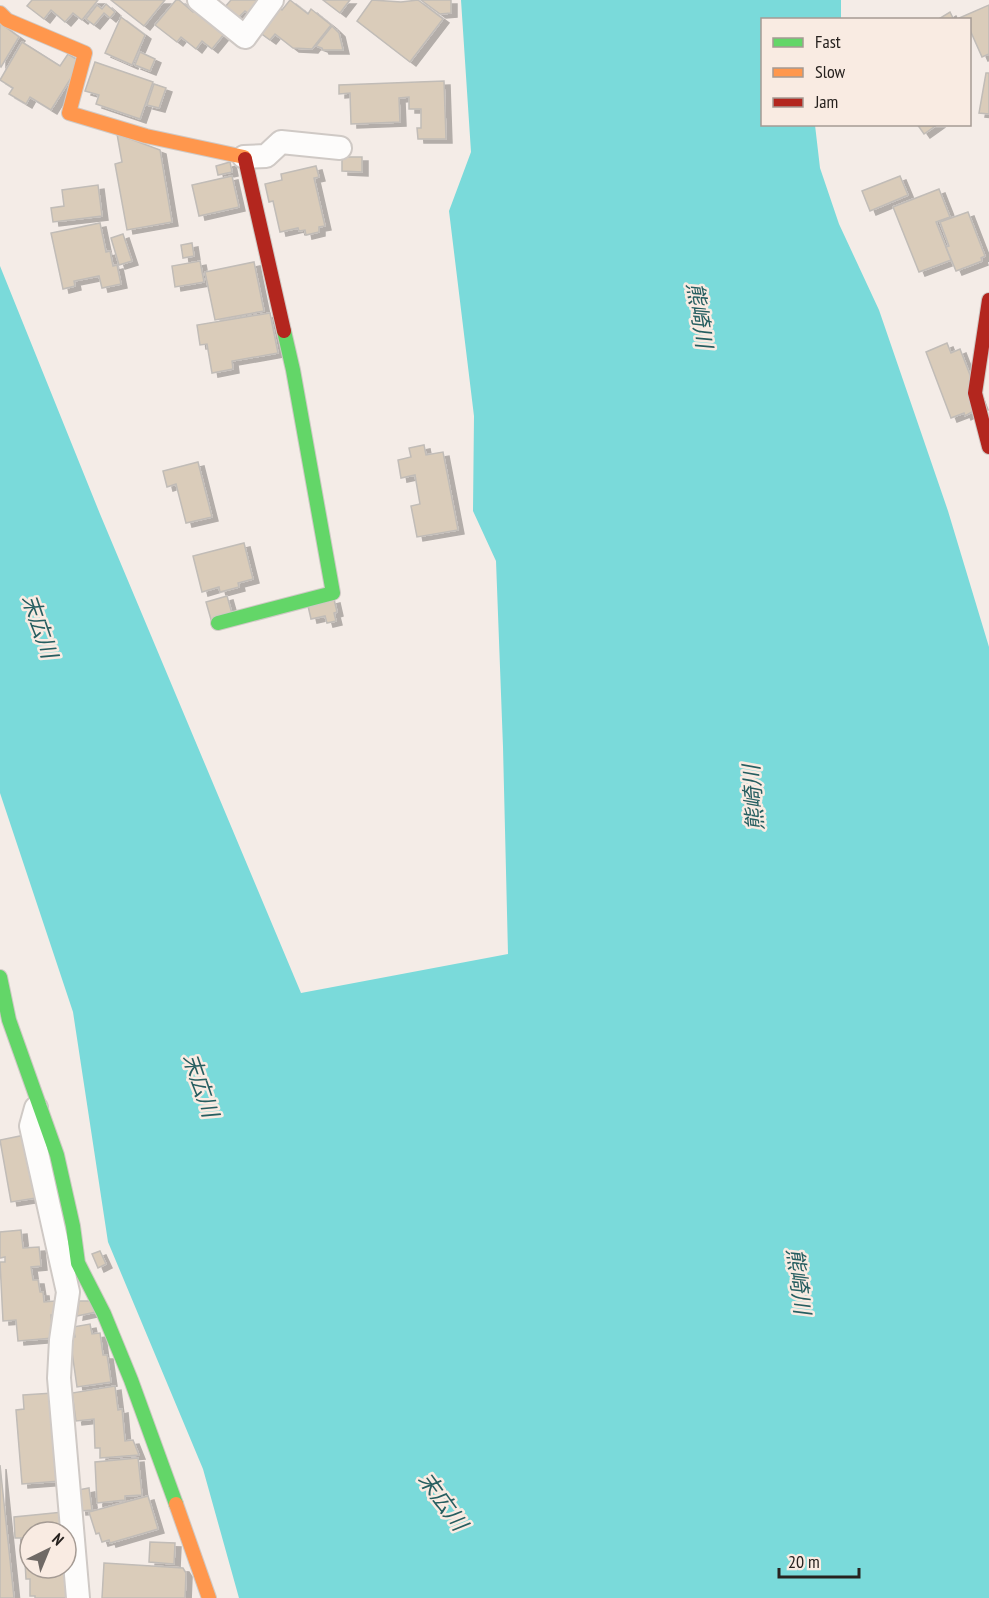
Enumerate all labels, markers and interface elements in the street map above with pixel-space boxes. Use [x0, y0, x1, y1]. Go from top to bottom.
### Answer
legend [761, 18, 971, 126]
text: Fast [815, 30, 841, 53]
text: Slow [815, 60, 846, 83]
text: Jam [814, 90, 838, 113]
water label: 熊崎川 [681, 280, 719, 352]
water label: 末広川 [16, 590, 65, 664]
water label: 熊崎川 [737, 762, 769, 832]
water label: 末広川 [177, 1049, 226, 1123]
water label: 熊崎川 [781, 1247, 817, 1317]
water label: 末広川 [412, 1466, 475, 1538]
north arrow [18, 1520, 78, 1580]
text: N [48, 1529, 68, 1549]
scale bar [779, 1541, 858, 1579]
text: 20 m [788, 1550, 820, 1573]

